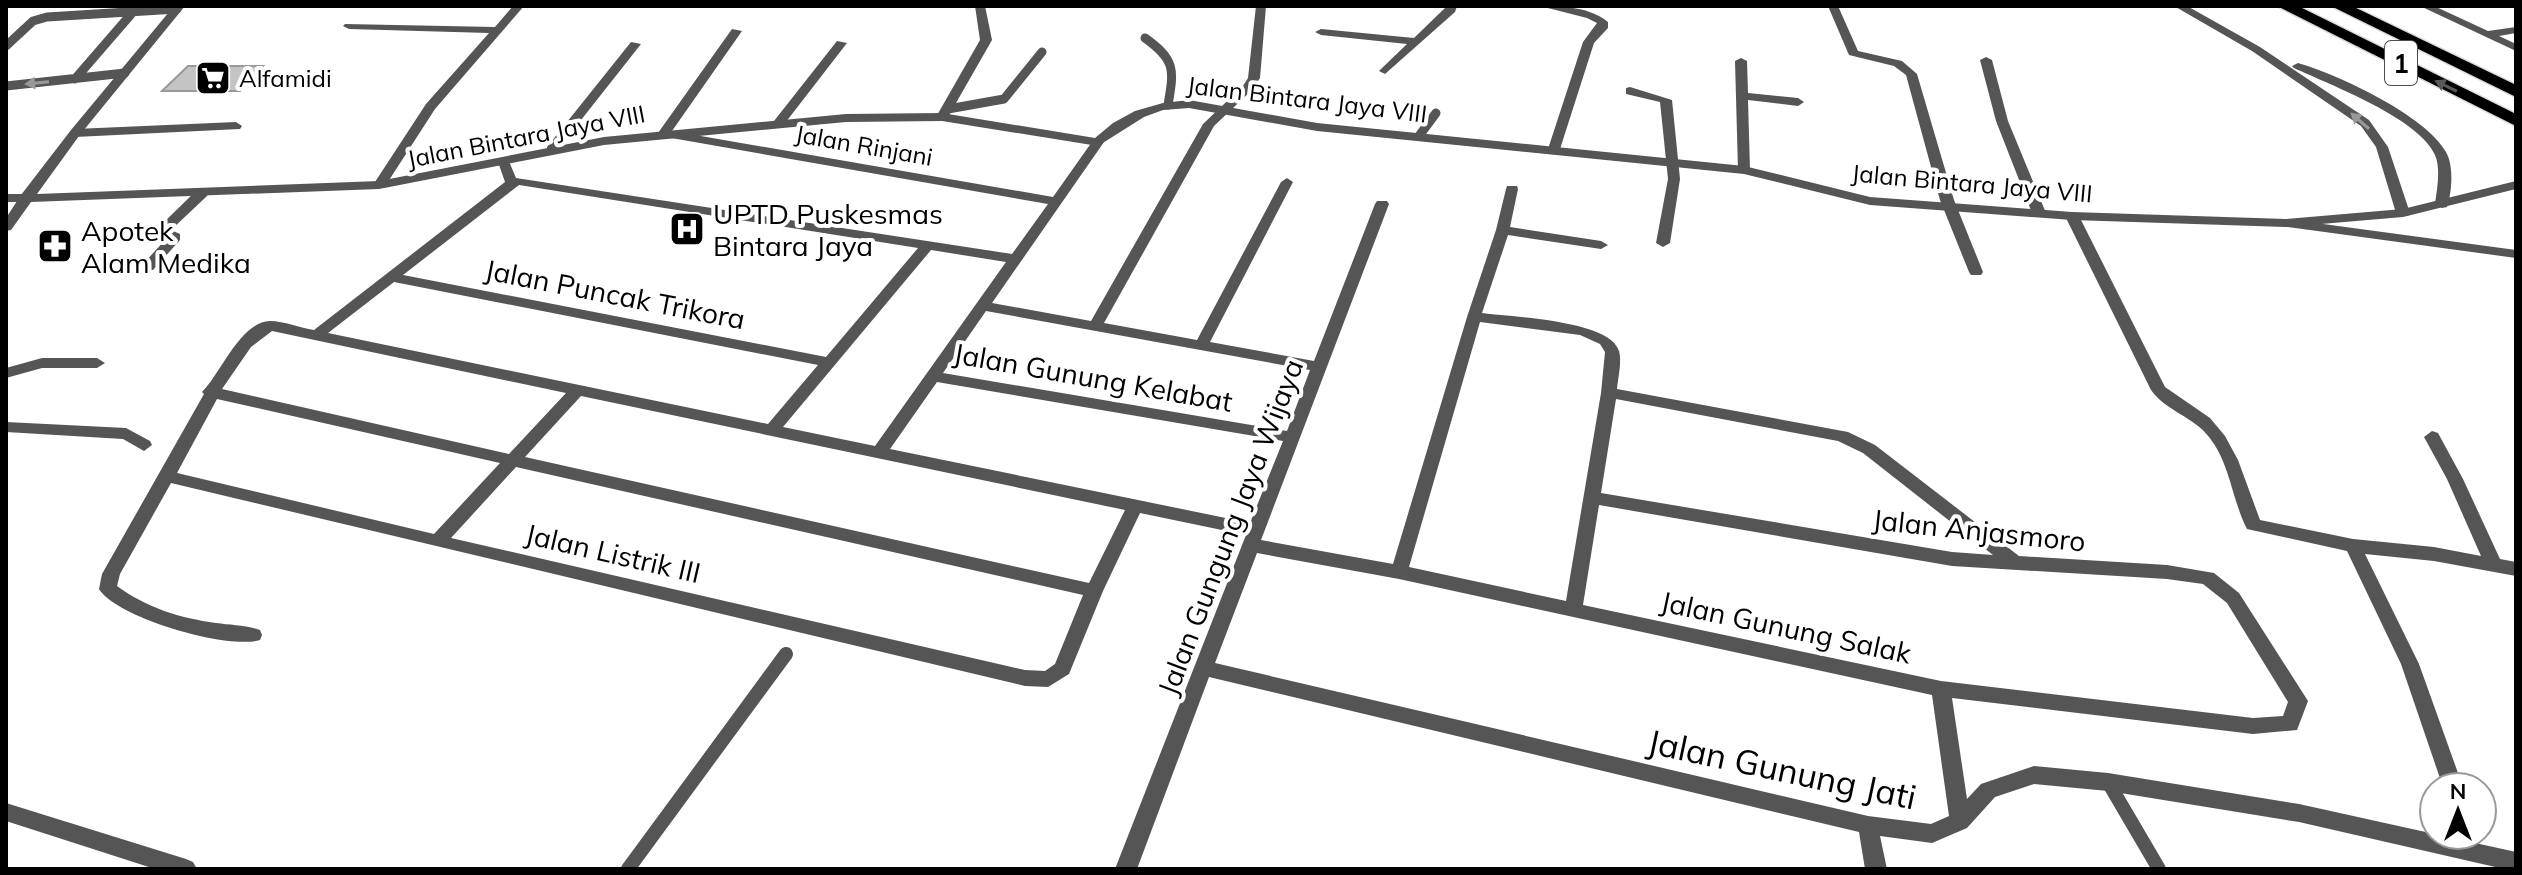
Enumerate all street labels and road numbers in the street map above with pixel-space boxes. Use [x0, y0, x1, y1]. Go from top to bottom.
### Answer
road number: 1 [2385, 41, 2417, 85]
street label: Jalan Bintara Jaya VIII [1185, 69, 1429, 129]
street label: Jalan Bintara Jaya VIII [405, 98, 647, 174]
street label: Jalan Rinjani [793, 118, 935, 172]
street label: Jalan Bintara Jaya VIII [1850, 158, 2094, 208]
street label: Jalan Puncak Trikora [482, 252, 748, 336]
street label: Jalan Gunung Kelabat [951, 335, 1235, 419]
street label: Jalan Gungung Jaya Wijaya [1150, 354, 1310, 700]
street label: Jalan Anjasmoro [1871, 501, 2087, 559]
street label: Jalan Listrik III [522, 516, 704, 590]
street label: Jalan Gunung Salak [1658, 583, 1915, 671]
street label: Jalan Gunung Jati [1644, 720, 1920, 818]

